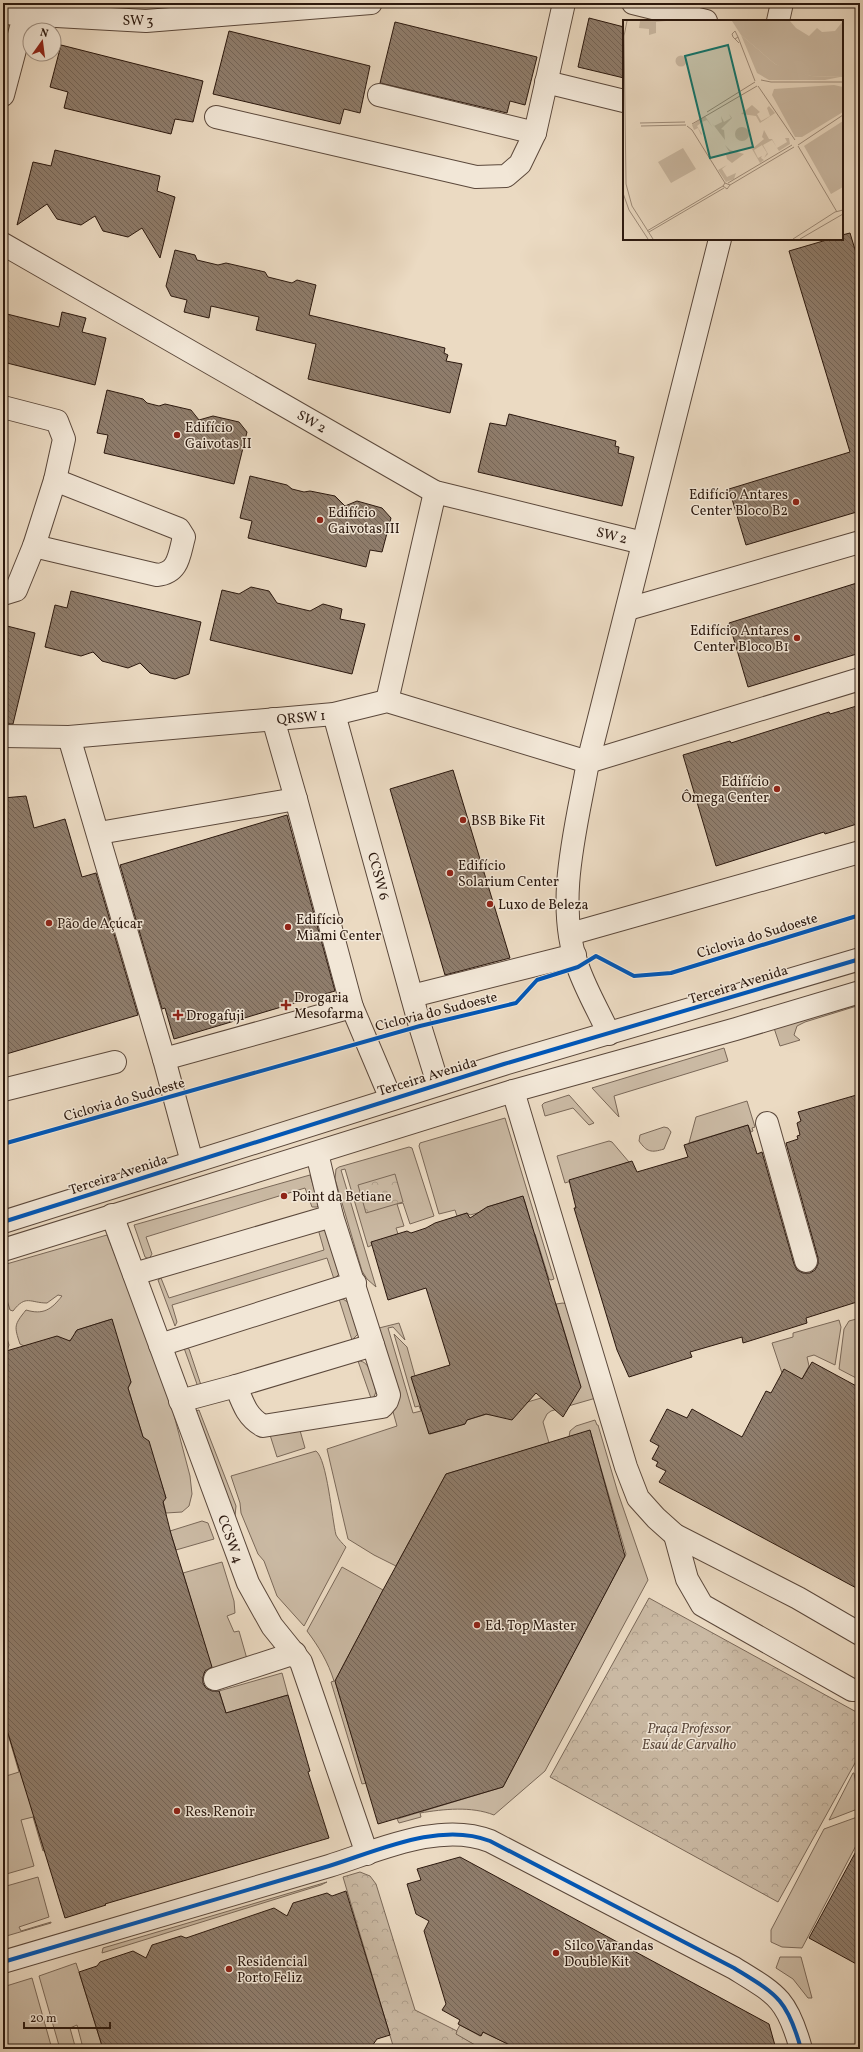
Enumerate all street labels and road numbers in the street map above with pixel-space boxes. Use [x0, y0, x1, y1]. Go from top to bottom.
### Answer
street label: SW 3 [122, 12, 154, 31]
street label: SW 2 [293, 406, 330, 438]
street label: SW 2 [594, 523, 629, 549]
street label: QRSW 1 [276, 707, 326, 730]
street label: CCSW 6 [362, 850, 393, 902]
street label: Ciclovia do Sudoeste [695, 909, 820, 964]
street label: Terceira Avenida [687, 961, 790, 1010]
street label: Ciclovia do Sudoeste [373, 988, 500, 1037]
street label: Terceira Avenida [376, 1053, 479, 1102]
street label: Ciclovia do Sudoeste [62, 1074, 188, 1127]
street label: Terceira Avenida [67, 1151, 170, 1200]
street label: CCSW 4 [212, 1513, 247, 1566]

